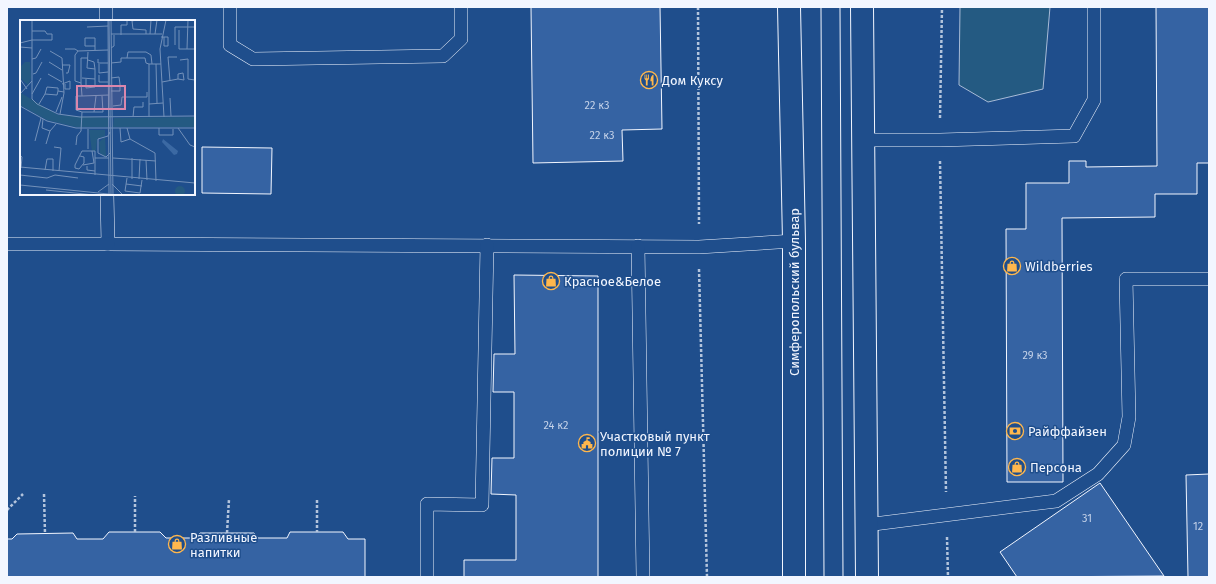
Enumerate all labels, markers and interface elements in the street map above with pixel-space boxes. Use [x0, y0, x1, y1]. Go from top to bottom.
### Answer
inset map [20, 20, 195, 195]
restaurant icon: Дом Куксу [639, 70, 659, 90]
place label: Дом Куксу [661, 73, 723, 88]
house number: 22 к3 [584, 99, 610, 112]
house number: 22 к3 [589, 129, 615, 142]
street label: Симферопольский бульвар [787, 208, 802, 376]
shop icon: Wildberries [1002, 256, 1022, 276]
place label: Wildberries [1025, 259, 1093, 274]
shop icon: Красное&Белое [541, 271, 561, 291]
place label: Красное&Белое [564, 274, 661, 289]
house number: 29 к3 [1022, 349, 1048, 362]
house number: 24 к2 [543, 419, 569, 432]
bank icon: Райффайзен [1005, 421, 1025, 441]
place label: Райффайзен [1028, 424, 1107, 439]
place label: Участковый пункт полиции № 7 [600, 429, 710, 459]
public building icon: Участковый пункт полиции № 7 [577, 433, 597, 453]
shop icon: Персона [1007, 457, 1027, 477]
place label: Персона [1030, 460, 1082, 475]
house number: 31 [1082, 512, 1092, 525]
house number: 12 [1193, 520, 1203, 533]
place label: Разливные напитки [190, 530, 257, 560]
shop icon: Разливные напитки [167, 534, 187, 554]

